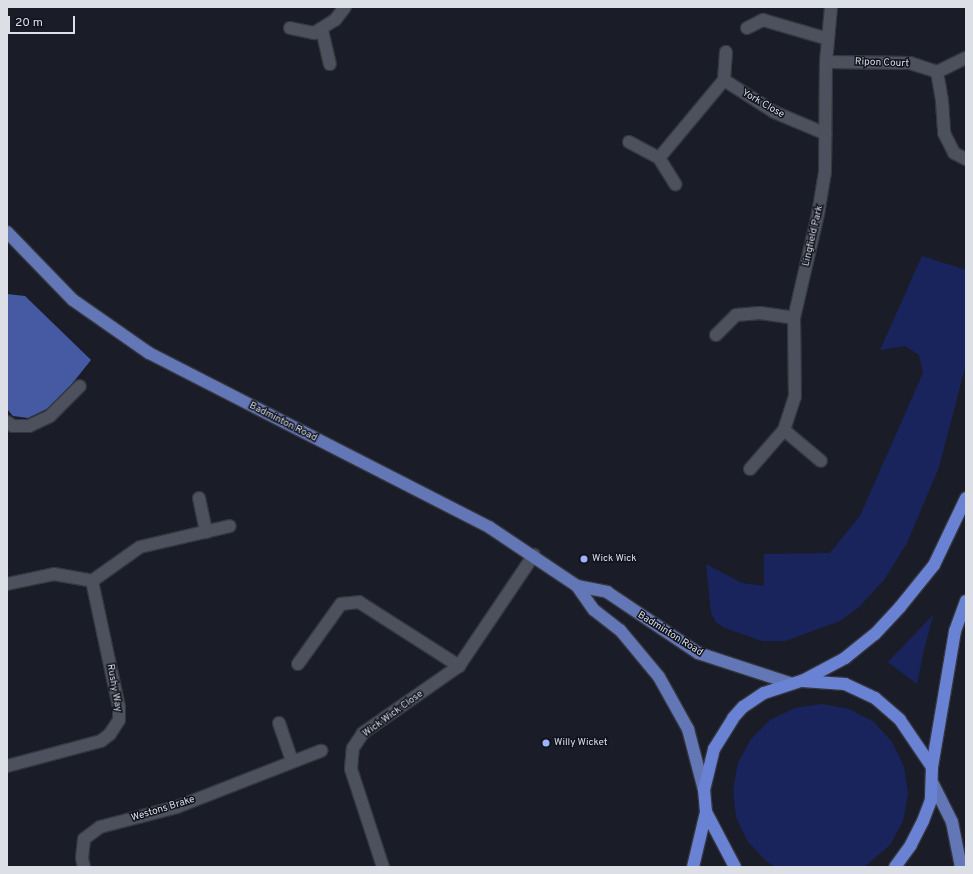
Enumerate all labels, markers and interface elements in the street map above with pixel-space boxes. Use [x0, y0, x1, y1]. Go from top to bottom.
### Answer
scale bar [10, 8, 77, 34]
text: 20 m [15, 15, 43, 31]
street label: Ripon Court [855, 56, 909, 70]
street label: York Close [740, 87, 786, 121]
street label: Lingfield Park [800, 204, 826, 268]
street label: Badminton Road [247, 400, 319, 444]
place label: Wick Wick [592, 553, 637, 565]
marker: Wick Wick [579, 554, 589, 564]
street label: Badminton Road [635, 609, 705, 659]
street label: Rushy Way [104, 663, 124, 713]
street label: Wick Wick Close [360, 688, 426, 740]
place label: Willy Wicket [554, 737, 608, 749]
marker: Willy Wicket [541, 738, 551, 748]
street label: Westons Brake [130, 794, 196, 824]

